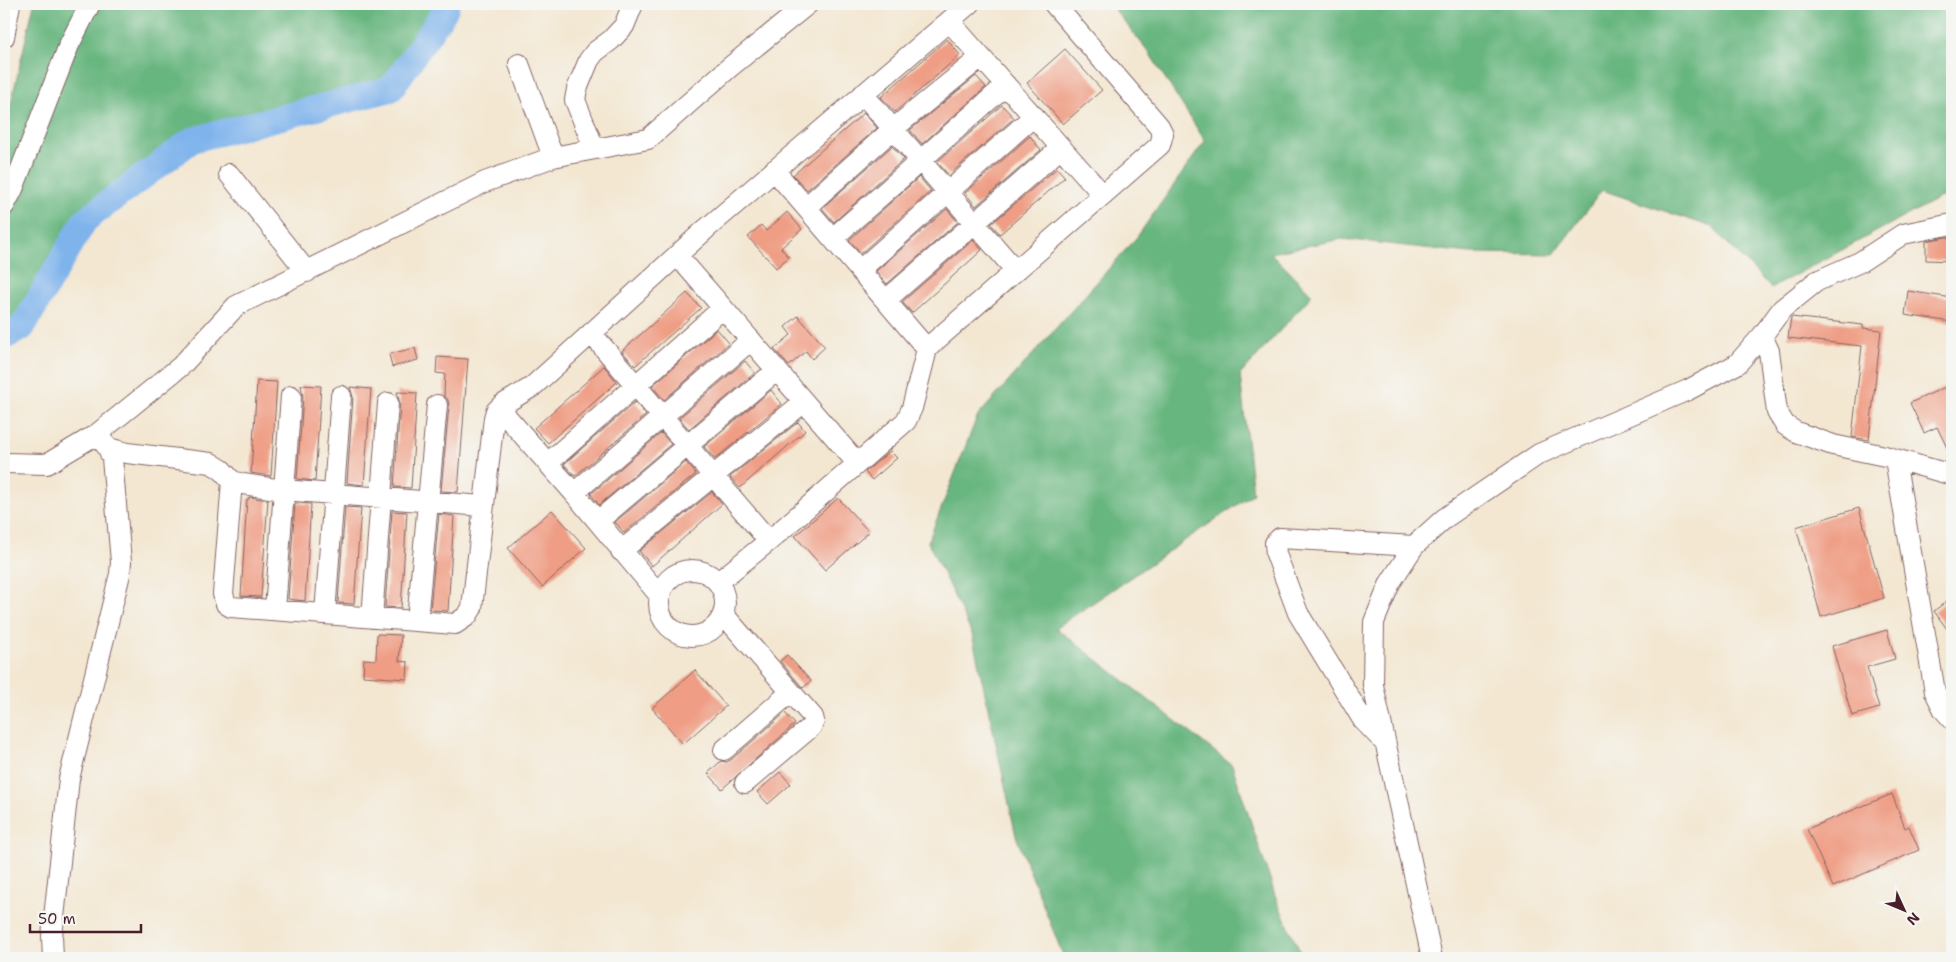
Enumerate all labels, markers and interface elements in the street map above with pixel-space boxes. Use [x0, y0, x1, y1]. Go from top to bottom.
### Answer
north arrow [1878, 884, 1928, 934]
scale bar [30, 902, 141, 934]
text: 50 m [38, 909, 76, 929]
text: N [1903, 909, 1924, 929]

